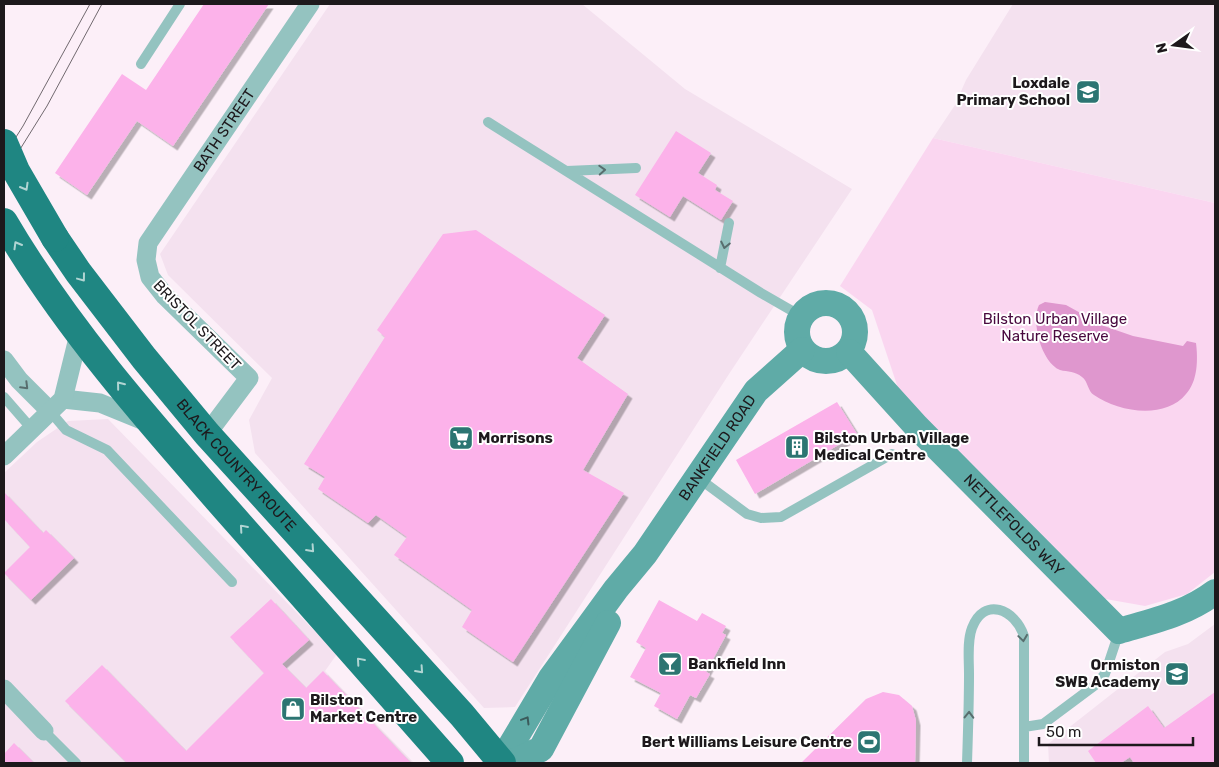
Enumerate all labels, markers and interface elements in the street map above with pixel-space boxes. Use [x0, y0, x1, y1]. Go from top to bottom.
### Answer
north arrow [1149, 20, 1199, 70]
text: N [1152, 41, 1171, 55]
place label: Loxdale Primary School [956, 74, 1070, 109]
school or university icon: Loxdale Primary School [1075, 79, 1101, 105]
street label: BATH STREET [190, 85, 259, 176]
one-way arrow [598, 164, 606, 175]
one-way arrow [19, 182, 29, 191]
one-way arrow [720, 241, 730, 250]
one-way arrow [14, 242, 24, 251]
one-way arrow [76, 272, 85, 282]
street label: BRISTOL STREET [150, 276, 245, 374]
park label: Bilston Urban Village Nature Reserve [983, 310, 1127, 345]
one-way arrow [19, 380, 28, 389]
one-way arrow [118, 382, 126, 391]
street label: BANKFIELD ROAD [675, 391, 760, 504]
street label: BLACK COUNTRY ROUTE [173, 395, 300, 535]
supermarket icon: Morrisons [448, 425, 474, 451]
place label: Morrisons [478, 429, 553, 447]
place label: Bilston Urban Village Medical Centre [814, 429, 969, 464]
building icon: Bilston Urban Village Medical Centre [784, 434, 810, 460]
street label: NETTLEFOLDS WAY [960, 471, 1068, 579]
one-way arrow [240, 525, 249, 534]
one-way arrow [305, 544, 314, 553]
one-way arrow [1017, 634, 1028, 642]
bar icon: Bankfield Inn [657, 651, 683, 677]
place label: Bankfield Inn [688, 655, 786, 673]
place label: Ormiston SWB Academy [1055, 656, 1160, 691]
one-way arrow [357, 657, 366, 666]
school or university icon: Ormiston SWB Academy [1164, 661, 1190, 687]
one-way arrow [414, 664, 423, 673]
place label: Bilston Market Centre [310, 691, 417, 726]
shop icon: Bilston Market Centre [280, 696, 306, 722]
one-way arrow [964, 710, 974, 718]
scale bar [1039, 714, 1193, 746]
one-way arrow [520, 717, 530, 726]
text: 50 m [1046, 723, 1081, 741]
sports icon: Bert Williams Leisure Centre [856, 729, 882, 755]
place label: Bert Williams Leisure Centre [641, 733, 852, 751]

